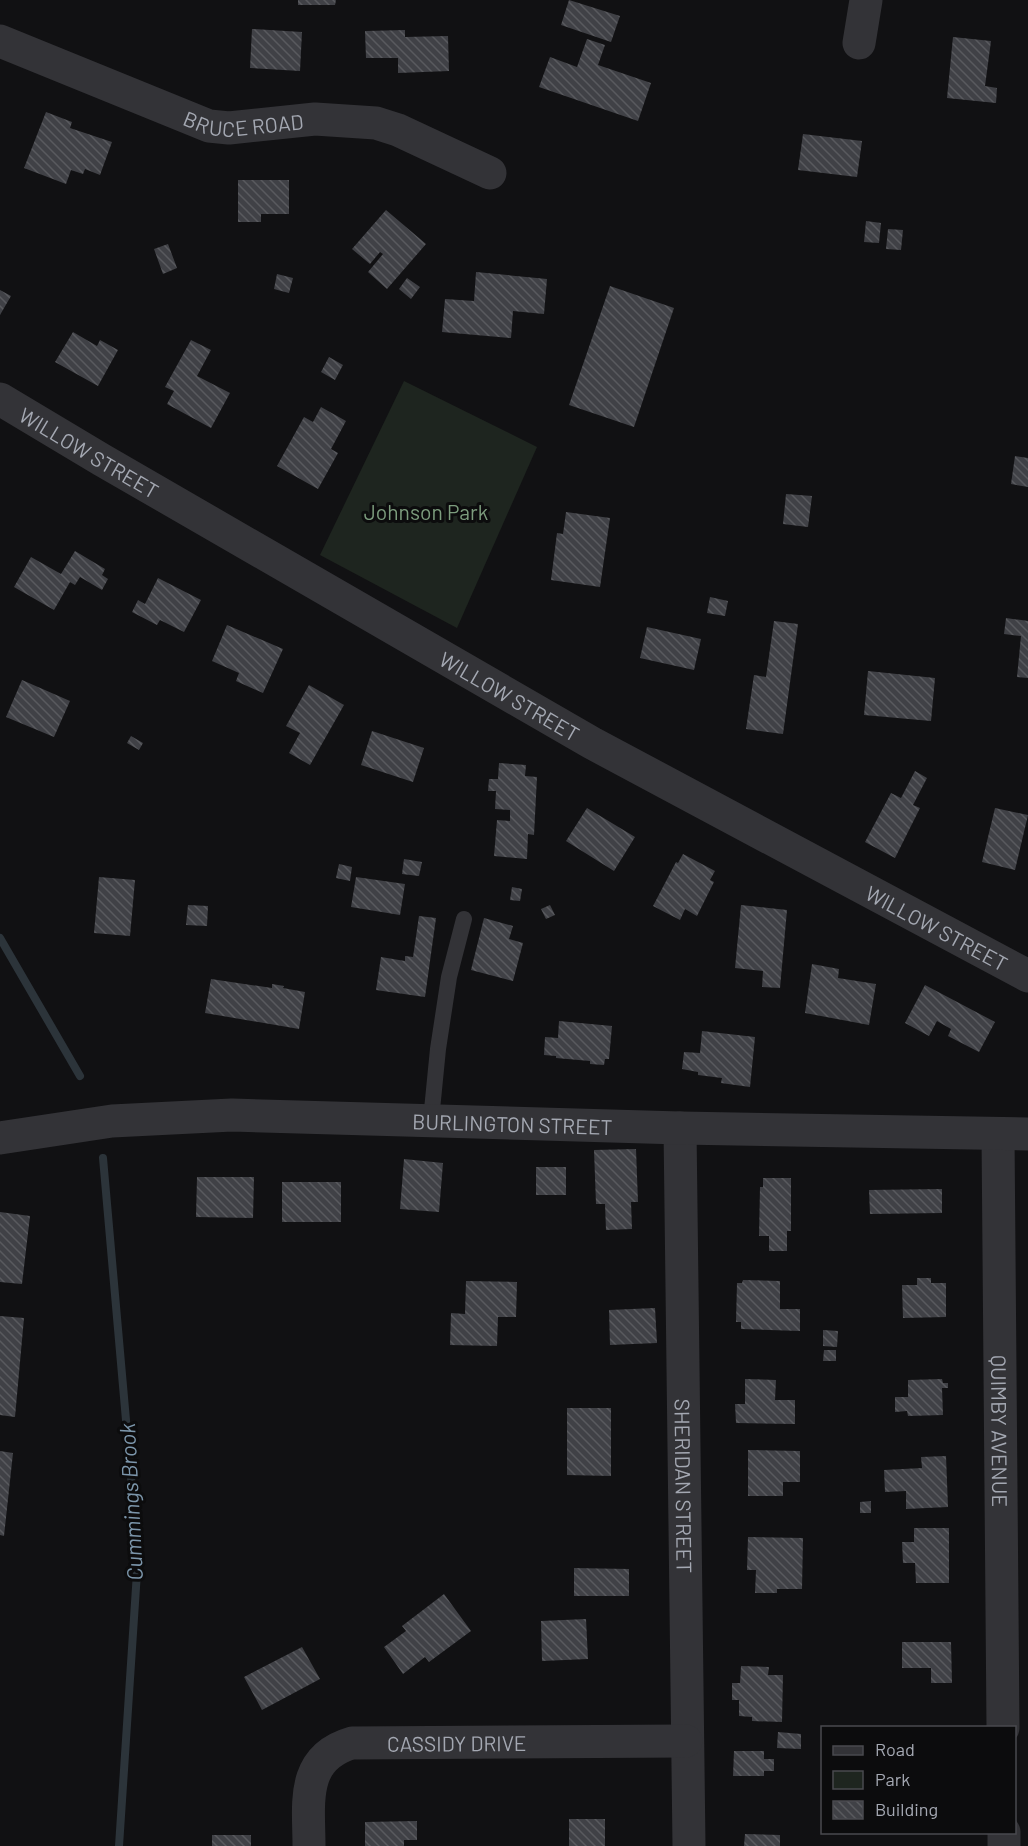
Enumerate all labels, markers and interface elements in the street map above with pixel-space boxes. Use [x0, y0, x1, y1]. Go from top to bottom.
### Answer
street label: BRUCE ROAD [180, 105, 305, 141]
street label: WILLOW STREET [15, 401, 164, 503]
park label: Johnson Park [364, 499, 488, 524]
street label: WILLOW STREET [436, 645, 584, 746]
street label: WILLOW STREET [862, 879, 1012, 976]
street label: BURLINGTON STREET [412, 1108, 613, 1139]
street label: QUIMBY AVENUE [987, 1355, 1014, 1507]
street label: SHERIDAN STREET [671, 1398, 698, 1574]
water label: Cummings Brook [113, 1422, 147, 1581]
legend [821, 1726, 1016, 1834]
street label: CASSIDY DRIVE [387, 1729, 527, 1755]
text: Road [875, 1738, 915, 1760]
text: Park [875, 1768, 910, 1790]
text: Building [875, 1798, 938, 1820]

